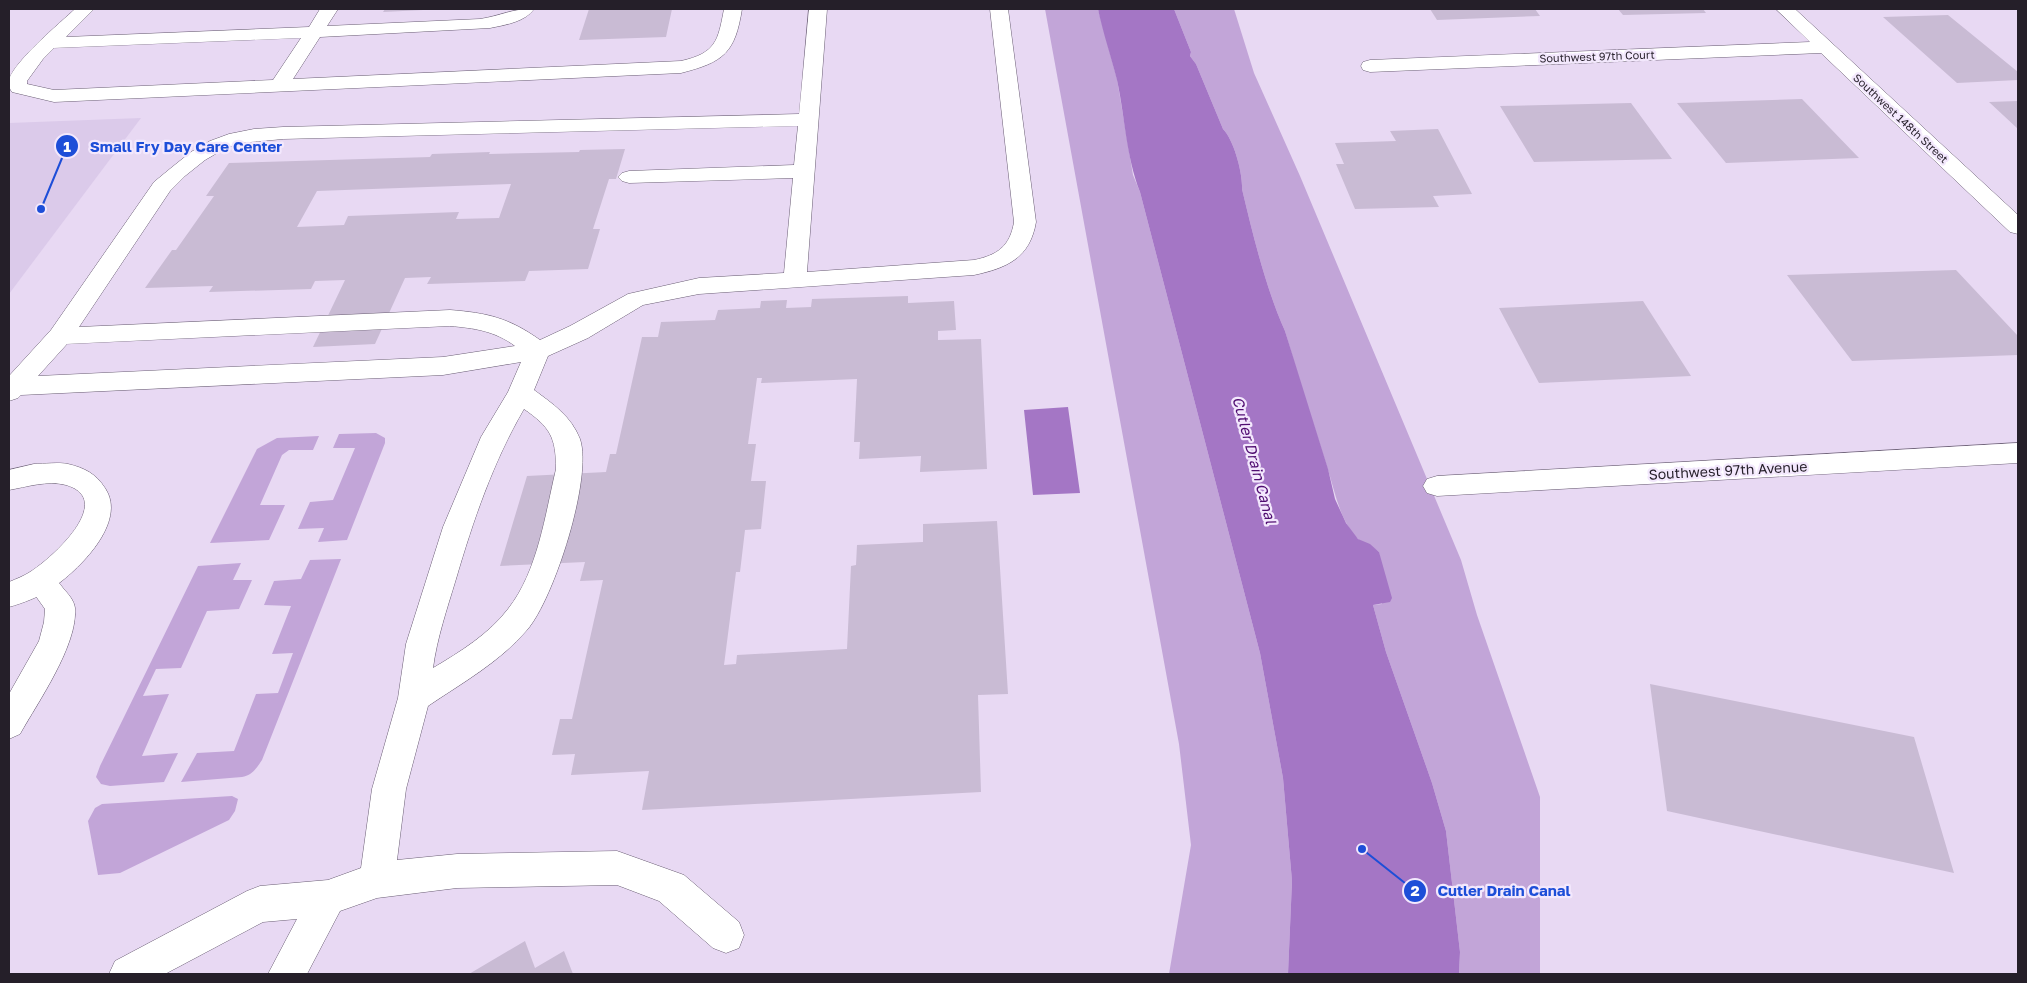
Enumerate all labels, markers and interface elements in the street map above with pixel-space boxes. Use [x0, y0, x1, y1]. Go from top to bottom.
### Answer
street label: Southwest 97th Court [1539, 47, 1655, 65]
street label: Southwest 148th Street [1851, 71, 1951, 165]
callout: Small Fry Day Care Center [54, 131, 292, 161]
text: 1 [63, 137, 71, 155]
text: Small Fry Day Care Center [90, 137, 282, 155]
water label: Cutler Drain Canal [1229, 394, 1281, 527]
street label: Southwest 97th Avenue [1648, 457, 1808, 483]
callout: Cutler Drain Canal [1403, 876, 1581, 906]
text: 2 [1410, 881, 1420, 899]
text: Cutler Drain Canal [1437, 881, 1571, 899]

